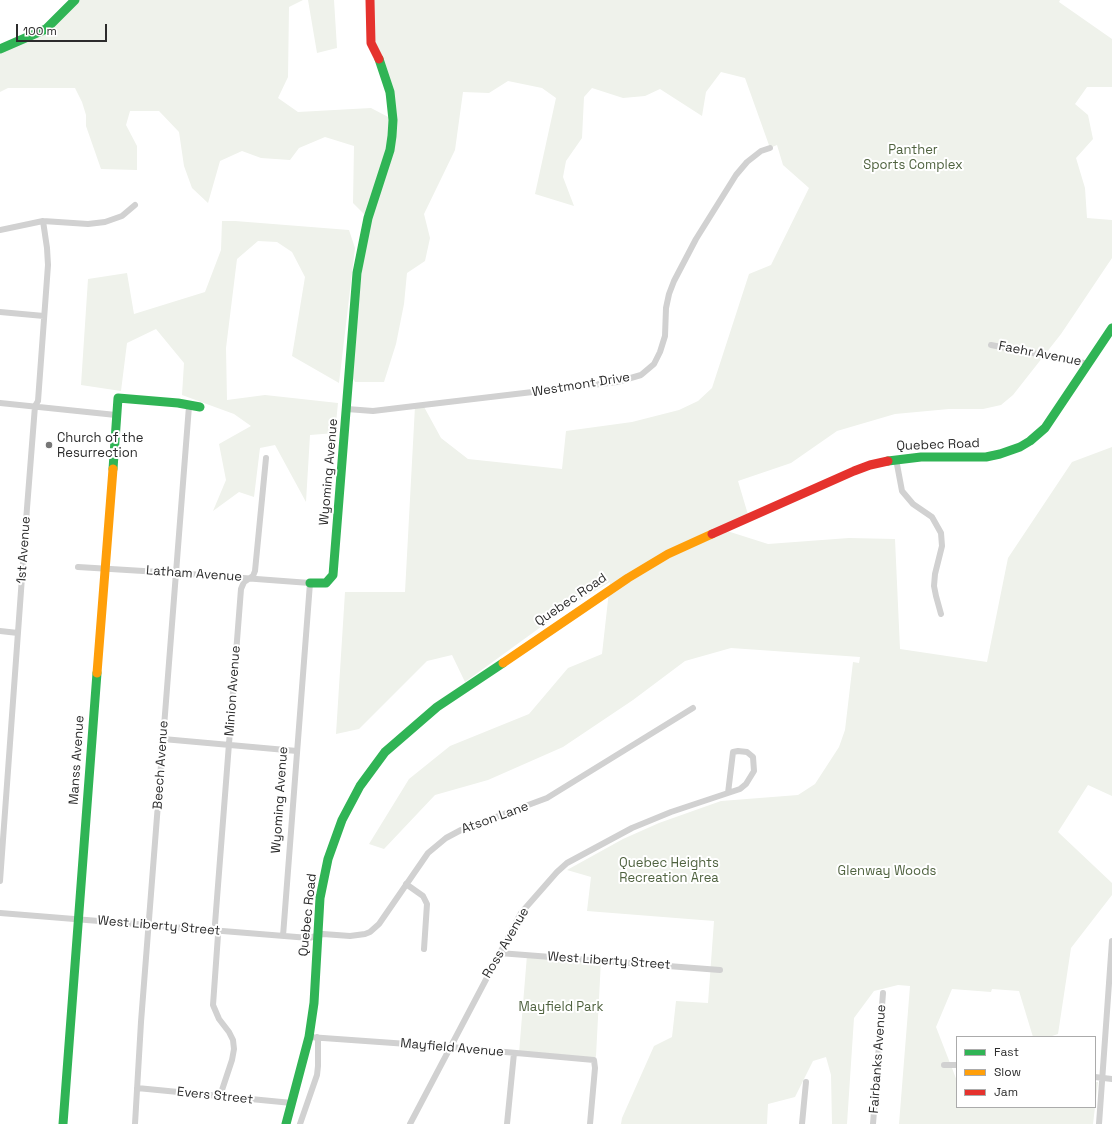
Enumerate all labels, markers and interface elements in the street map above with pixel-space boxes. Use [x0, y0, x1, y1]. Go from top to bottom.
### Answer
scale bar [18, 16, 109, 42]
text: 100 m [23, 23, 57, 39]
park label: Panther Sports Complex [863, 142, 963, 173]
street label: Faehr Avenue [997, 338, 1083, 370]
street label: Westmont Drive [531, 370, 631, 400]
street label: Wyoming Avenue [317, 418, 341, 526]
place label: Church of the Resurrection [57, 430, 143, 461]
street label: Quebec Road [896, 436, 980, 454]
marker: Church of the Resurrection [44, 440, 54, 450]
street label: 1st Avenue [14, 516, 34, 584]
street label: Latham Avenue [146, 563, 242, 585]
street label: Quebec Road [532, 570, 610, 630]
street label: Minion Avenue [222, 645, 244, 737]
street label: Manss Avenue [66, 715, 88, 805]
street label: Beech Avenue [150, 720, 172, 810]
street label: Wyoming Avenue [268, 746, 292, 854]
street label: Atson Lane [459, 799, 531, 837]
park label: Quebec Heights Recreation Area [619, 855, 719, 886]
park label: Glenway Woods [838, 863, 936, 879]
street label: Quebec Road [296, 873, 320, 957]
street label: Ross Avenue [479, 905, 533, 981]
street label: West Liberty Street [97, 913, 221, 939]
street label: West Liberty Street [547, 949, 671, 973]
park label: Mayfield Park [519, 999, 603, 1015]
street label: Fairbanks Avenue [866, 1004, 890, 1114]
street label: Mayfield Avenue [400, 1036, 504, 1060]
legend [956, 1036, 1096, 1108]
text: Fast [994, 1044, 1019, 1060]
text: Slow [994, 1064, 1021, 1080]
street label: Evers Street [176, 1084, 254, 1108]
text: Jam [994, 1084, 1018, 1100]

